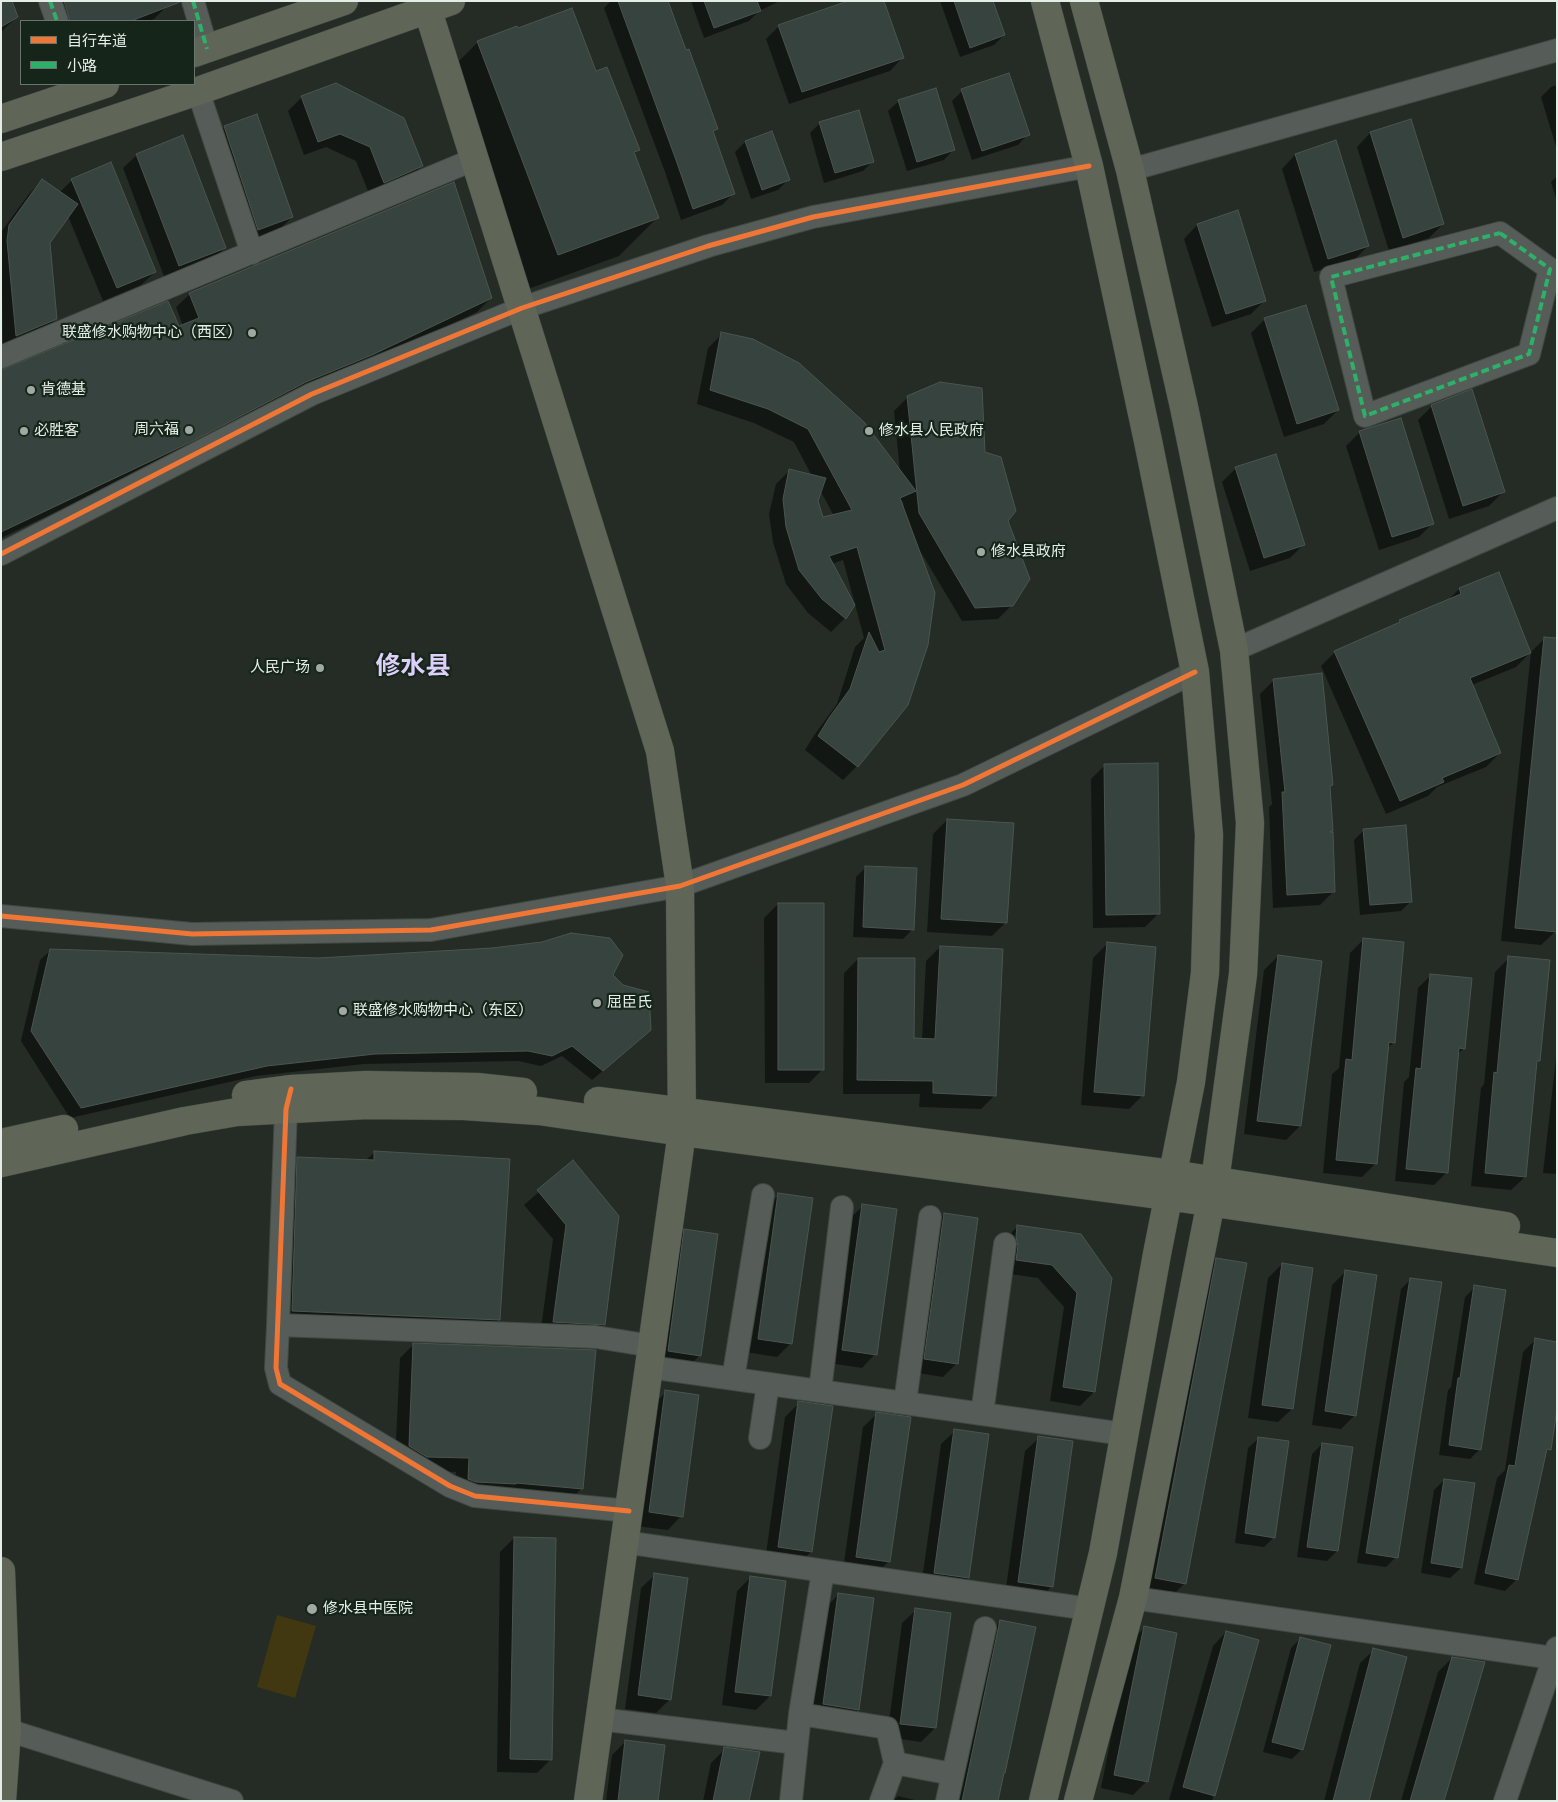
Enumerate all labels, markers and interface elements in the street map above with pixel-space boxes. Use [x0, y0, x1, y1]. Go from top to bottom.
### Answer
legend [20, 20, 195, 85]
text: 自行车道 [67, 30, 127, 50]
text: 小路 [67, 55, 97, 75]
place label: 联盛修水购物中心（西区） [62, 324, 242, 342]
marker: 联盛修水购物中心（西区） [246, 327, 258, 339]
place label: 肯德基 [41, 381, 86, 399]
marker: 肯德基 [25, 384, 37, 396]
place label: 周六福 [134, 421, 179, 439]
place label: 必胜客 [34, 422, 79, 440]
place label: 修水县人民政府 [879, 422, 984, 440]
marker: 周六福 [183, 424, 195, 436]
marker: 必胜客 [18, 425, 30, 437]
marker: 修水县人民政府 [863, 425, 875, 437]
place label: 修水县政府 [991, 543, 1066, 561]
marker: 修水县政府 [975, 546, 987, 558]
district label: 修水县 [376, 652, 450, 682]
place label: 人民广场 [250, 659, 310, 677]
marker: 人民广场 [314, 662, 326, 674]
place label: 屈臣氏 [607, 994, 652, 1012]
marker: 屈臣氏 [591, 997, 603, 1009]
place label: 联盛修水购物中心（东区） [353, 1002, 533, 1020]
marker: 联盛修水购物中心（东区） [337, 1005, 349, 1017]
place label: 修水县中医院 [323, 1600, 413, 1618]
marker: 修水县中医院 [305, 1602, 319, 1616]

